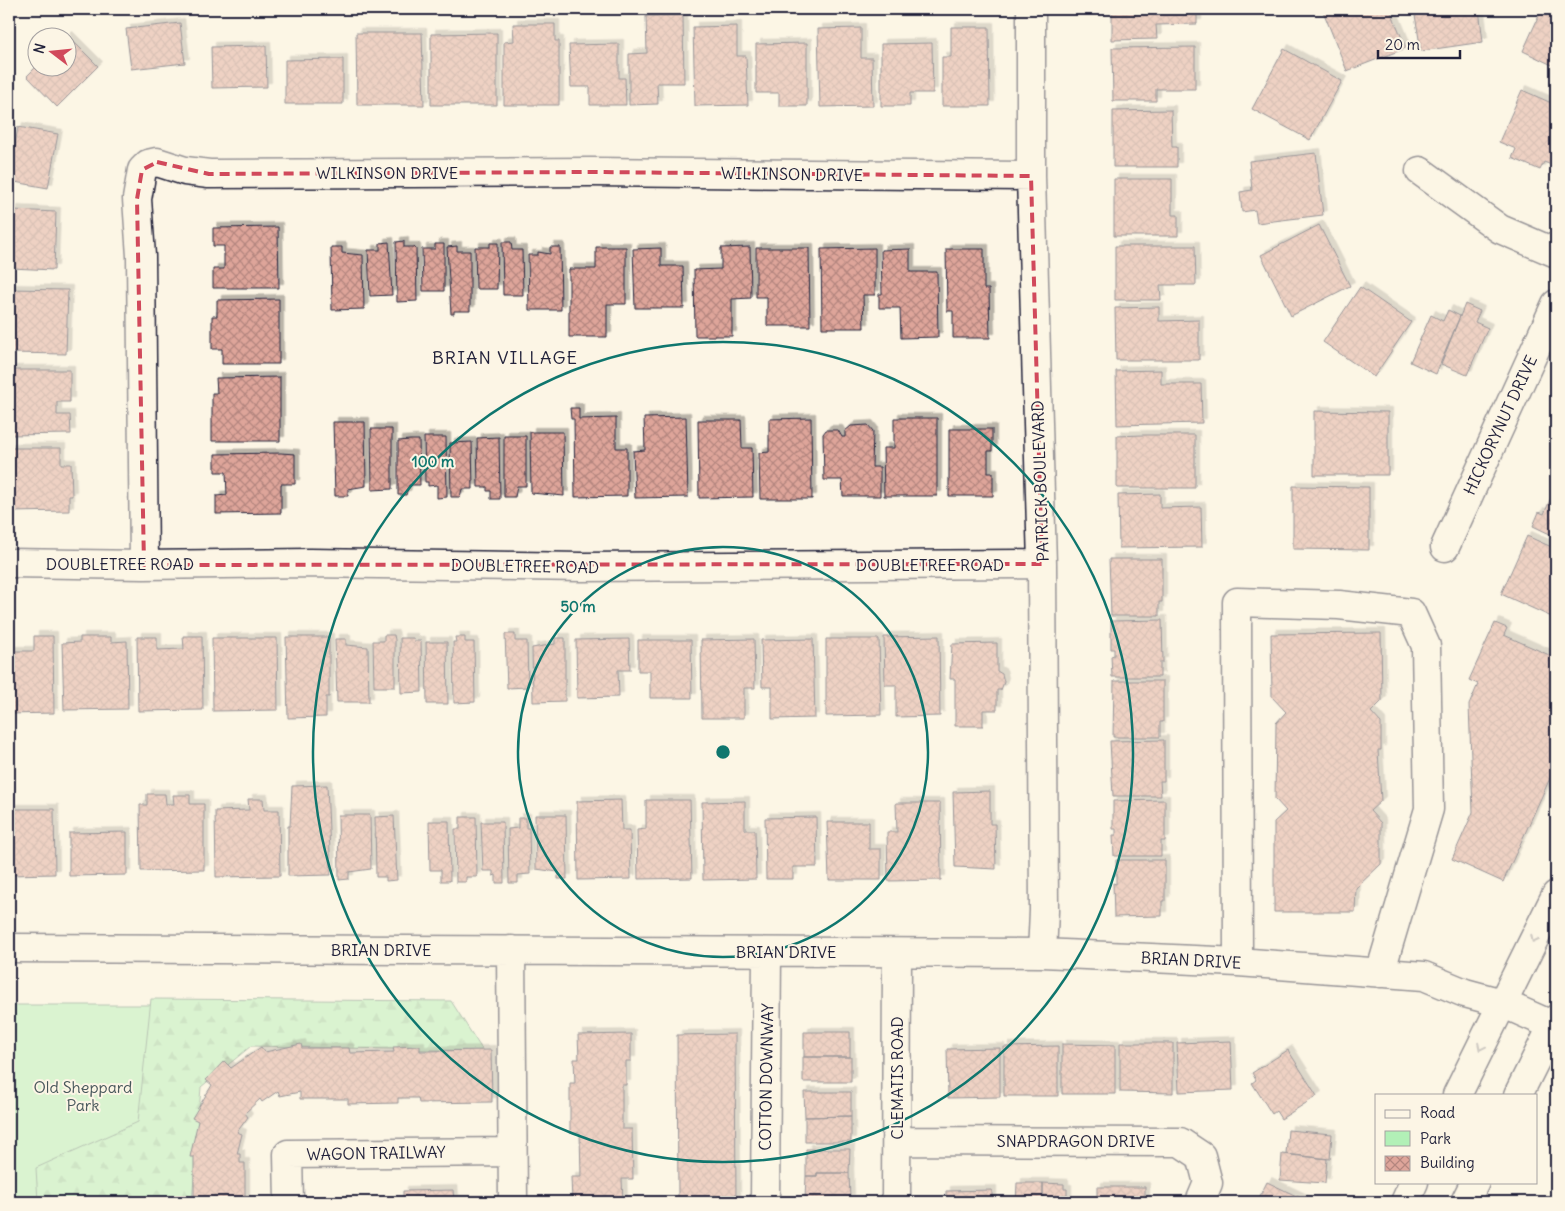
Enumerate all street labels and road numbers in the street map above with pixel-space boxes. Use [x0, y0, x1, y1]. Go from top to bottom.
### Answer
street label: WILKINSON DRIVE [316, 163, 458, 183]
street label: WILKINSON DRIVE [721, 163, 863, 185]
street label: HICKORYNUT DRIVE [1459, 352, 1541, 498]
street label: PATRICK BOULEVARD [1027, 400, 1053, 562]
street label: DOUBLETREE ROAD [46, 554, 194, 574]
street label: DOUBLETREE ROAD [451, 555, 599, 577]
street label: DOUBLETREE ROAD [856, 555, 1004, 575]
street label: BRIAN DRIVE [331, 940, 431, 960]
street label: BRIAN DRIVE [736, 942, 836, 962]
street label: BRIAN DRIVE [1140, 947, 1242, 973]
street label: COTTON DOWNWAY [755, 1003, 777, 1151]
street label: CLEMATIS ROAD [887, 1016, 907, 1140]
street label: SNAPDRAGON DRIVE [997, 1131, 1155, 1151]
street label: WAGON TRAILWAY [306, 1142, 446, 1164]

